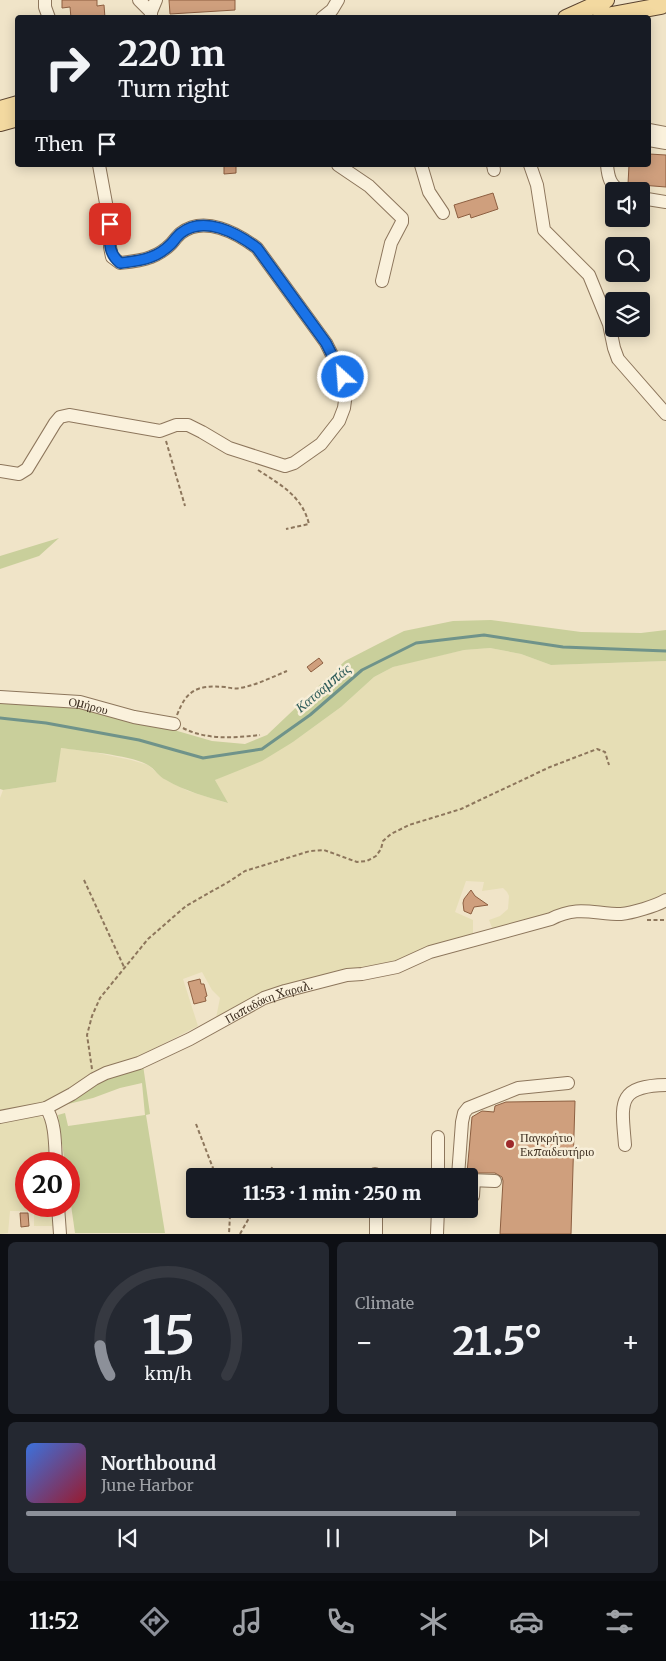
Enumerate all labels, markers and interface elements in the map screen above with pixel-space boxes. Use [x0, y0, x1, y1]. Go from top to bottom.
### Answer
text: 220 m [118, 32, 225, 76]
icon: right [35, 35, 100, 100]
text: Turn right [118, 75, 229, 103]
icon: arrive [93, 130, 121, 158]
text: Then [35, 132, 83, 156]
map controls [605, 182, 650, 337]
button: sound [605, 182, 650, 227]
pin [89, 203, 131, 245]
icon: arrive [96, 210, 124, 238]
button: search [605, 237, 650, 282]
button: layers [605, 292, 650, 337]
position arrow [316, 350, 368, 402]
water label: Κατσαμπάς [291, 659, 355, 717]
street label: Ομήρου [68, 694, 110, 717]
street label: Παπαδάκη Χαραλ. [222, 977, 314, 1026]
place label: Παγκρήτιο Εκπαιδευτήριο [520, 1130, 594, 1159]
marker: Παγκρήτιο Εκπαιδευτήριο [504, 1138, 516, 1150]
speed limit sign: 20 [15, 1152, 80, 1217]
text: 11:53 · 1 min · 250 m [243, 1181, 421, 1205]
text: Climate [355, 1293, 414, 1313]
text: 15 [142, 1303, 195, 1368]
text: 21.5° [453, 1318, 542, 1365]
text: − [355, 1324, 374, 1360]
text: + [621, 1324, 640, 1360]
text: km/h [145, 1362, 192, 1385]
text: Northbound [101, 1451, 216, 1475]
text: June Harbor [101, 1475, 194, 1495]
icon: previous [114, 1524, 142, 1552]
icon: pause [319, 1524, 347, 1552]
icon: next [524, 1524, 552, 1552]
icon: directions [137, 1604, 172, 1639]
icon: music [230, 1604, 265, 1639]
icon: phone [323, 1604, 358, 1639]
icon: climate [416, 1604, 451, 1639]
icon: car [509, 1604, 544, 1639]
icon: filters [602, 1604, 637, 1639]
text: 11:52 [29, 1607, 79, 1635]

